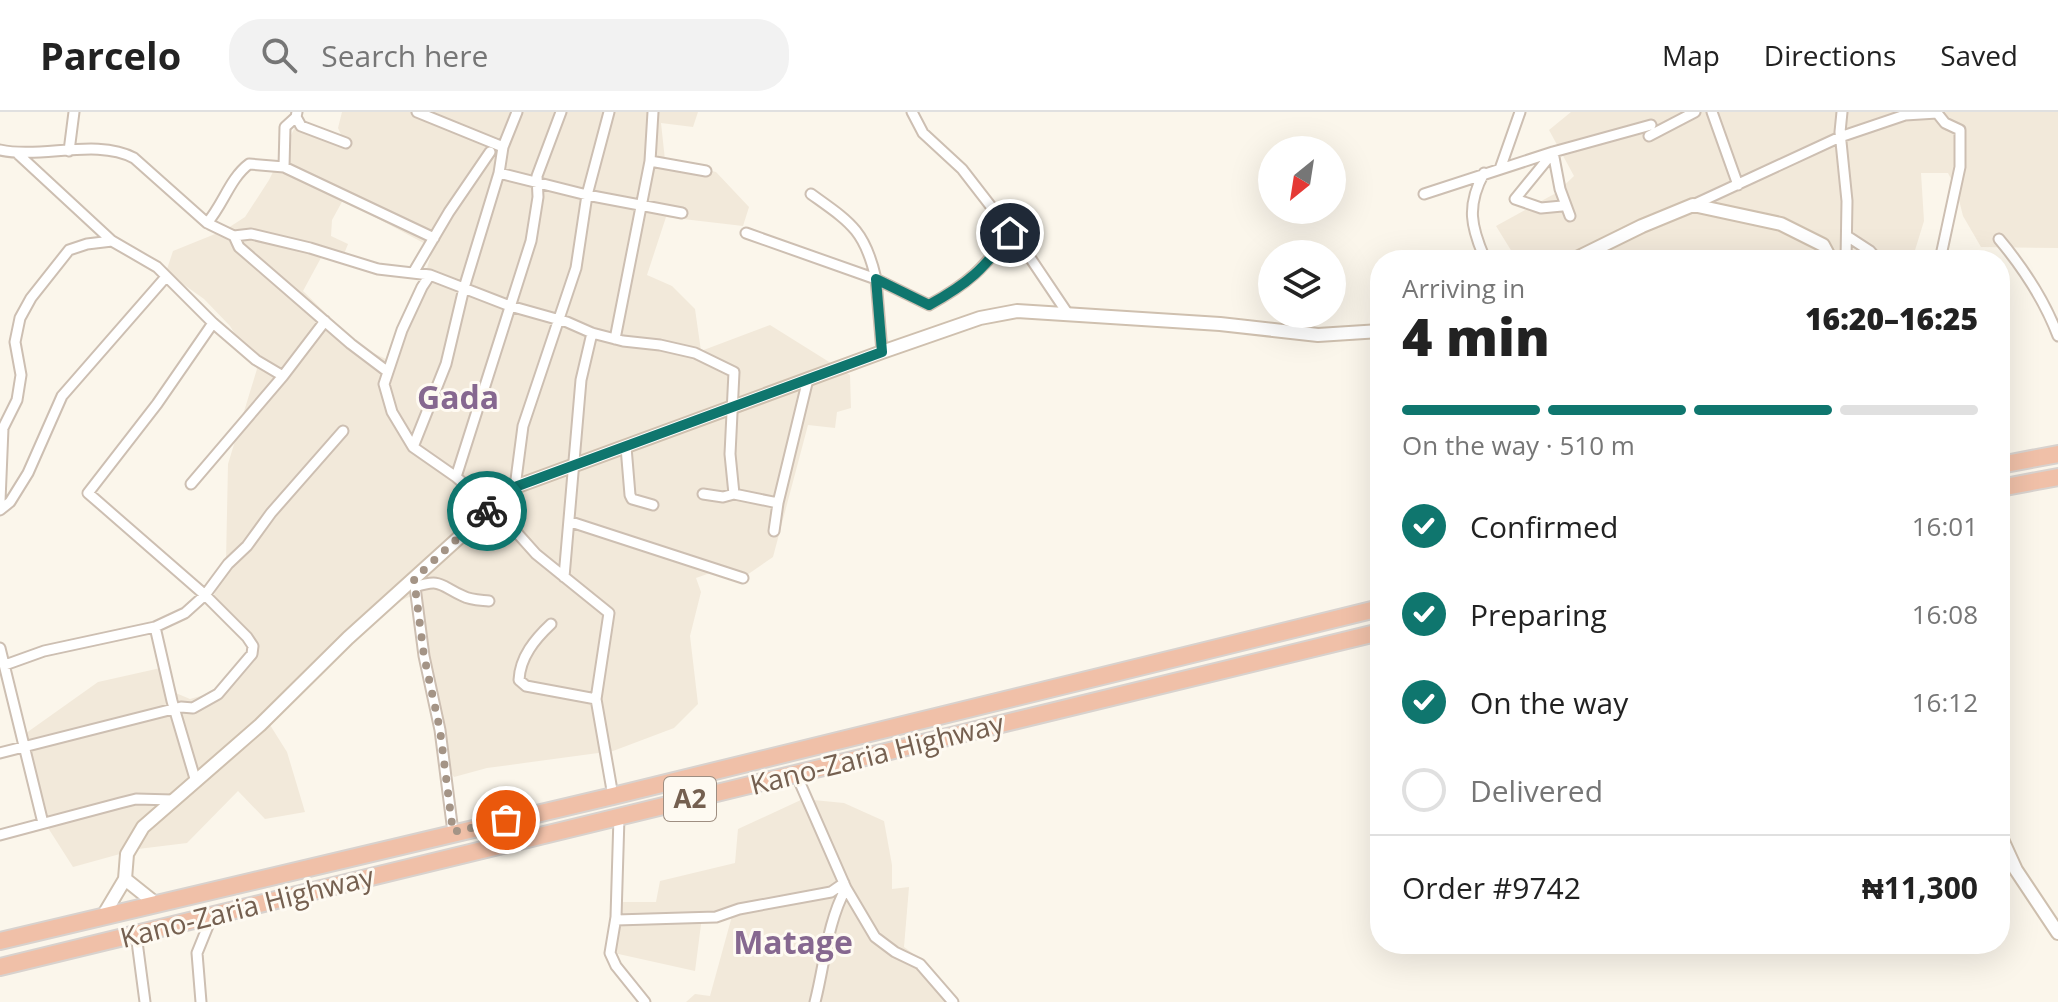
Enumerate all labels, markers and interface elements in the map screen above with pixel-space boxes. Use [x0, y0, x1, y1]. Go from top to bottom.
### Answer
search box [229, 19, 789, 91]
text: Parcelo [40, 29, 181, 81]
icon: search [257, 33, 301, 77]
text: Search here [321, 35, 488, 76]
text: Map [1662, 36, 1720, 74]
text: Directions [1764, 36, 1896, 74]
text: Saved [1940, 36, 2018, 74]
north arrow [1258, 136, 1346, 224]
map controls [1258, 136, 1346, 328]
pin [976, 199, 1044, 267]
icon: home [988, 211, 1032, 255]
button: layers [1258, 240, 1346, 328]
text: Arriving in [1402, 270, 1525, 306]
text: 16:20–16:25 [1805, 298, 1978, 339]
text: 4 min [1402, 300, 1550, 371]
district label: Gada [417, 375, 499, 418]
text: On the way · 510 m [1402, 427, 1635, 463]
courier [447, 471, 527, 551]
icon: bike [465, 489, 509, 533]
icon: check [1402, 504, 1446, 548]
text: Confirmed [1470, 506, 1618, 547]
text: 16:01 [1912, 508, 1978, 544]
icon: check [1402, 592, 1446, 636]
text: Preparing [1470, 594, 1607, 635]
text: 16:08 [1912, 596, 1978, 632]
icon: check [1402, 680, 1446, 724]
text: On the way [1470, 682, 1628, 723]
text: 16:12 [1912, 684, 1978, 720]
street label: Kano-Zaria Highway [746, 703, 1008, 803]
text: Delivered [1470, 770, 1603, 811]
road number: A2 [664, 777, 716, 821]
pin [472, 786, 540, 854]
icon: bag [484, 798, 528, 842]
street label: Kano-Zaria Highway [116, 856, 378, 956]
text: Order #9742 [1402, 867, 1581, 908]
text: ₦11,300 [1862, 867, 1978, 908]
district label: Matage [733, 920, 853, 963]

